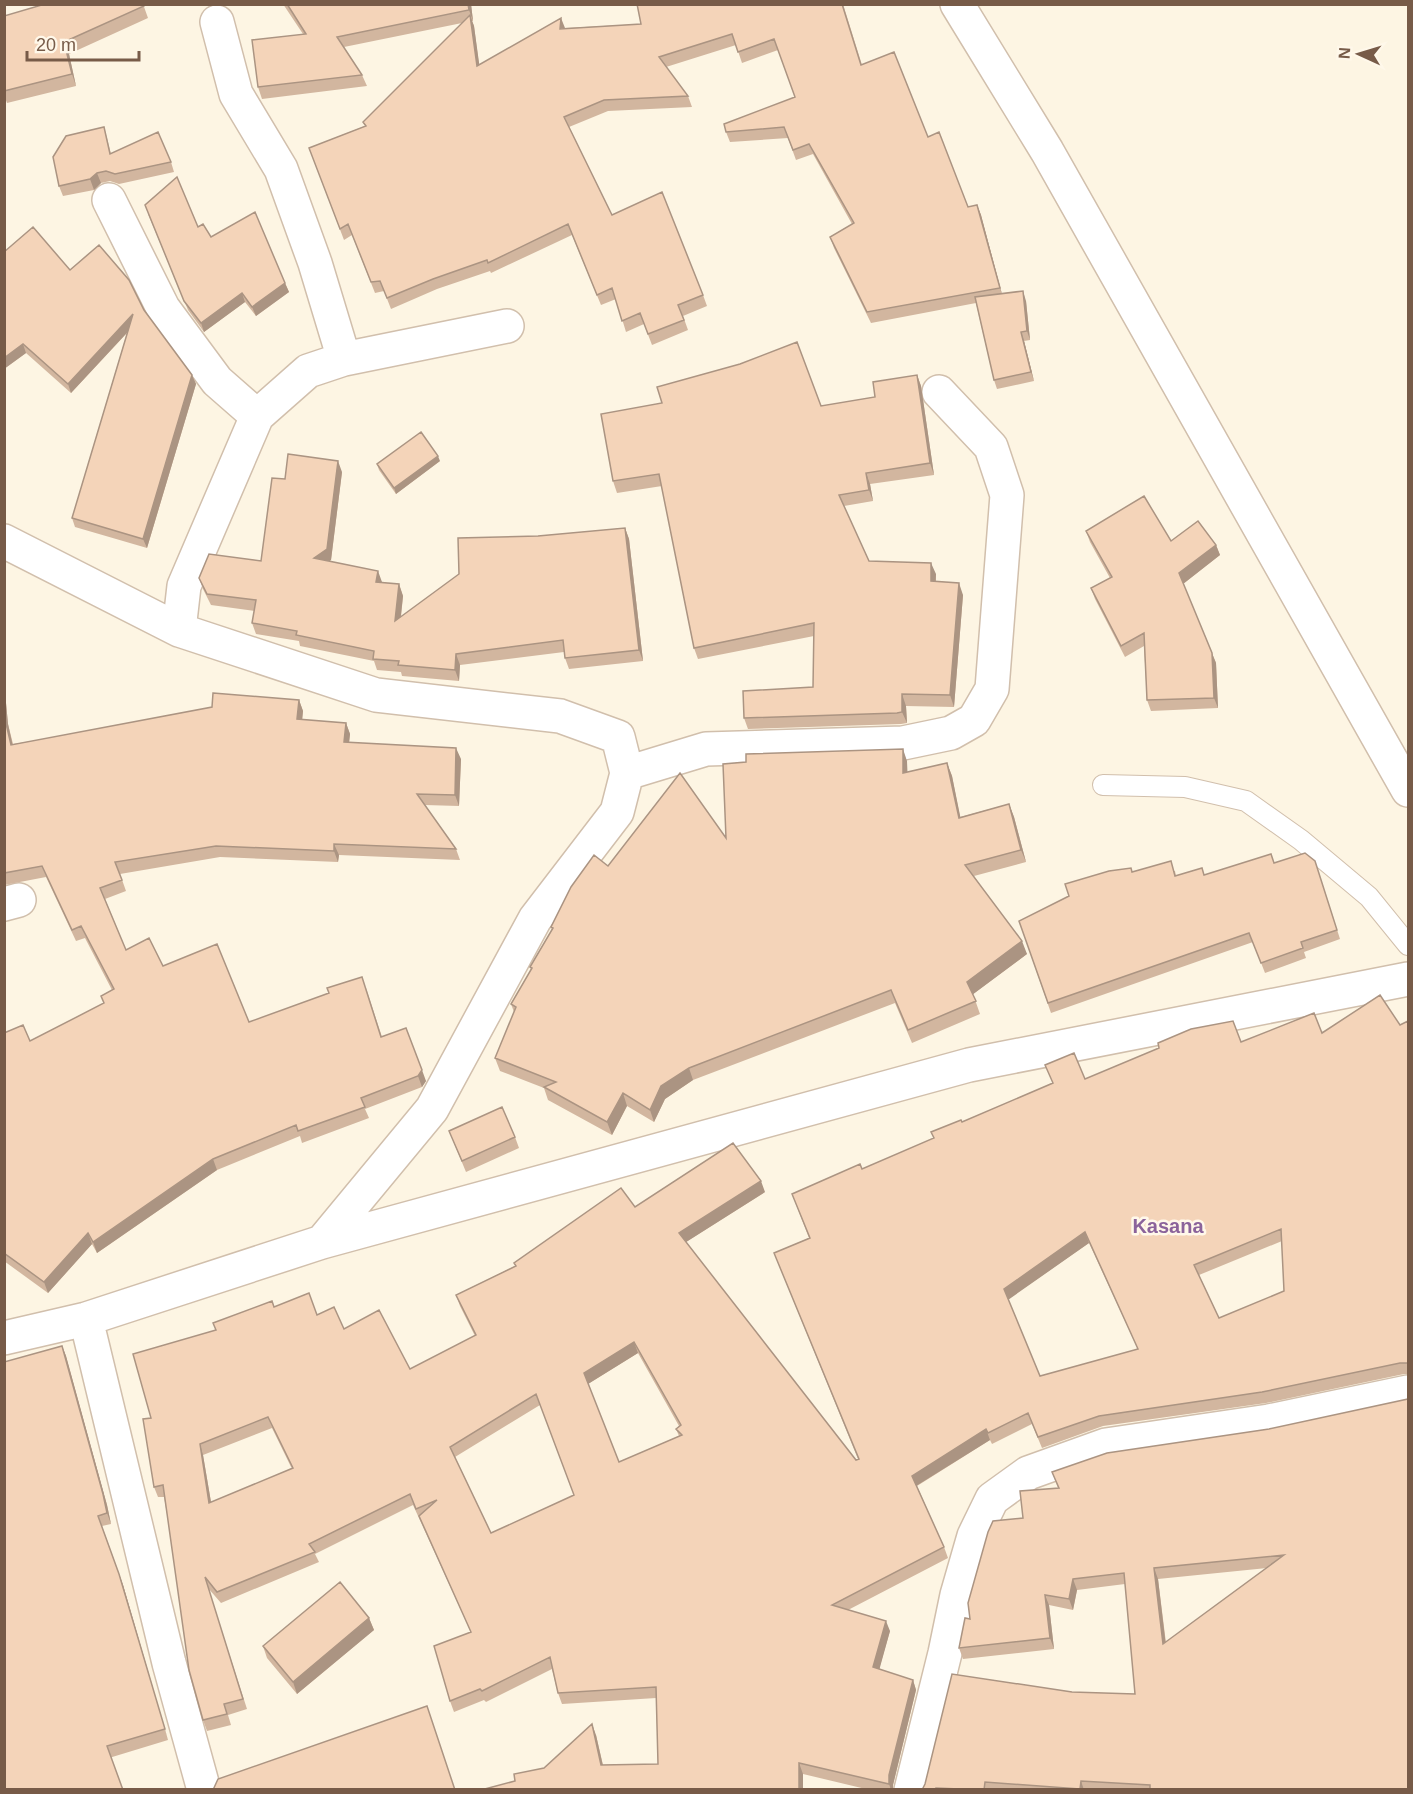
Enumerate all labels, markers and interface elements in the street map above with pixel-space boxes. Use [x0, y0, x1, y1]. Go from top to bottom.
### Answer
scale bar [27, 24, 140, 62]
north arrow [1329, 24, 1389, 84]
text: 20 m [36, 35, 76, 55]
text: N [1336, 47, 1353, 59]
district label: Kasana [1132, 1215, 1204, 1237]

